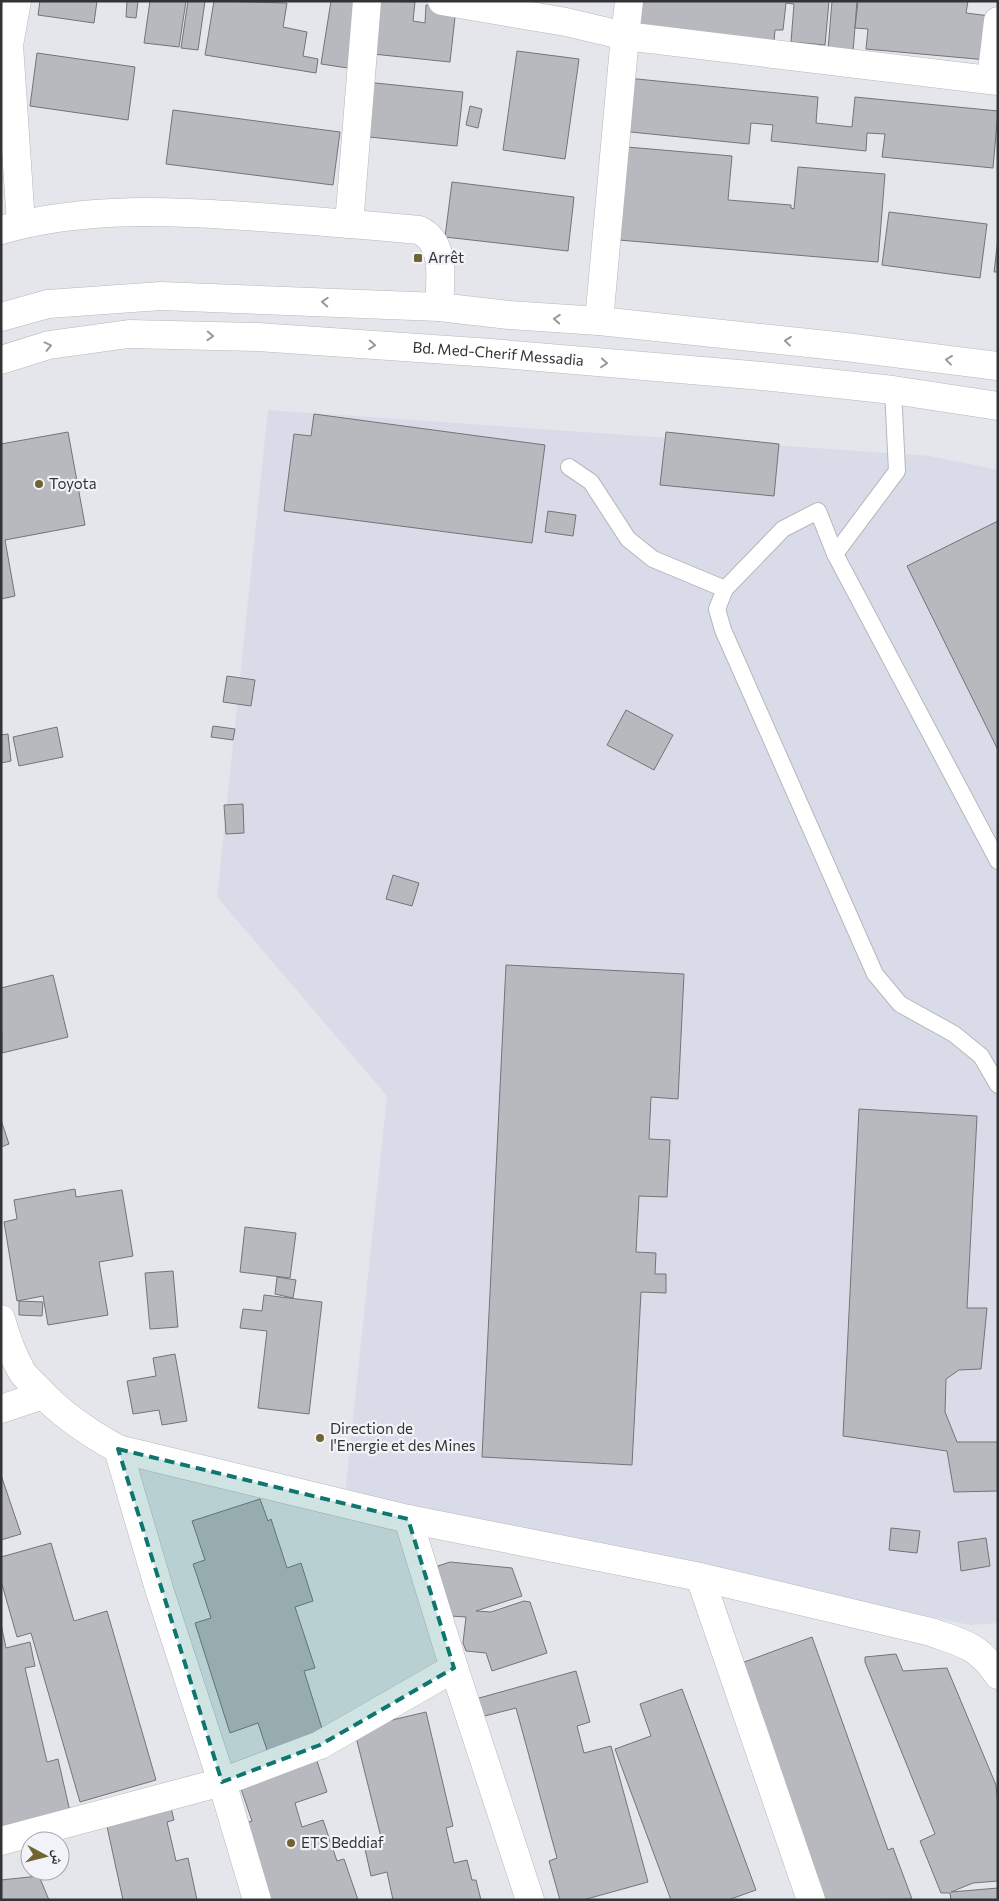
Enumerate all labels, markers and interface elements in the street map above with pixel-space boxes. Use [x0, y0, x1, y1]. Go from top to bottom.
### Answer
place label: Arrêt [428, 248, 464, 266]
marker: Arrêt [412, 252, 424, 264]
one-way arrow [321, 297, 329, 308]
one-way arrow [552, 313, 560, 324]
one-way arrow [206, 331, 214, 341]
one-way arrow [784, 336, 792, 347]
street label: Bd. Med-Cherif Messadia [412, 338, 585, 369]
one-way arrow [368, 339, 376, 350]
one-way arrow [43, 341, 52, 352]
one-way arrow [945, 355, 953, 366]
one-way arrow [600, 357, 608, 368]
place label: Toyota [49, 474, 97, 492]
marker: Toyota [33, 478, 45, 490]
place label: Direction de l'Energie et des Mines [330, 1419, 476, 1454]
marker: Direction de l'Energie et des Mines [314, 1432, 326, 1444]
north arrow [20, 1831, 70, 1881]
place label: ETS Beddiaf [301, 1833, 384, 1851]
marker: ETS Beddiaf [285, 1837, 297, 1849]
text: ش [48, 1849, 68, 1866]

